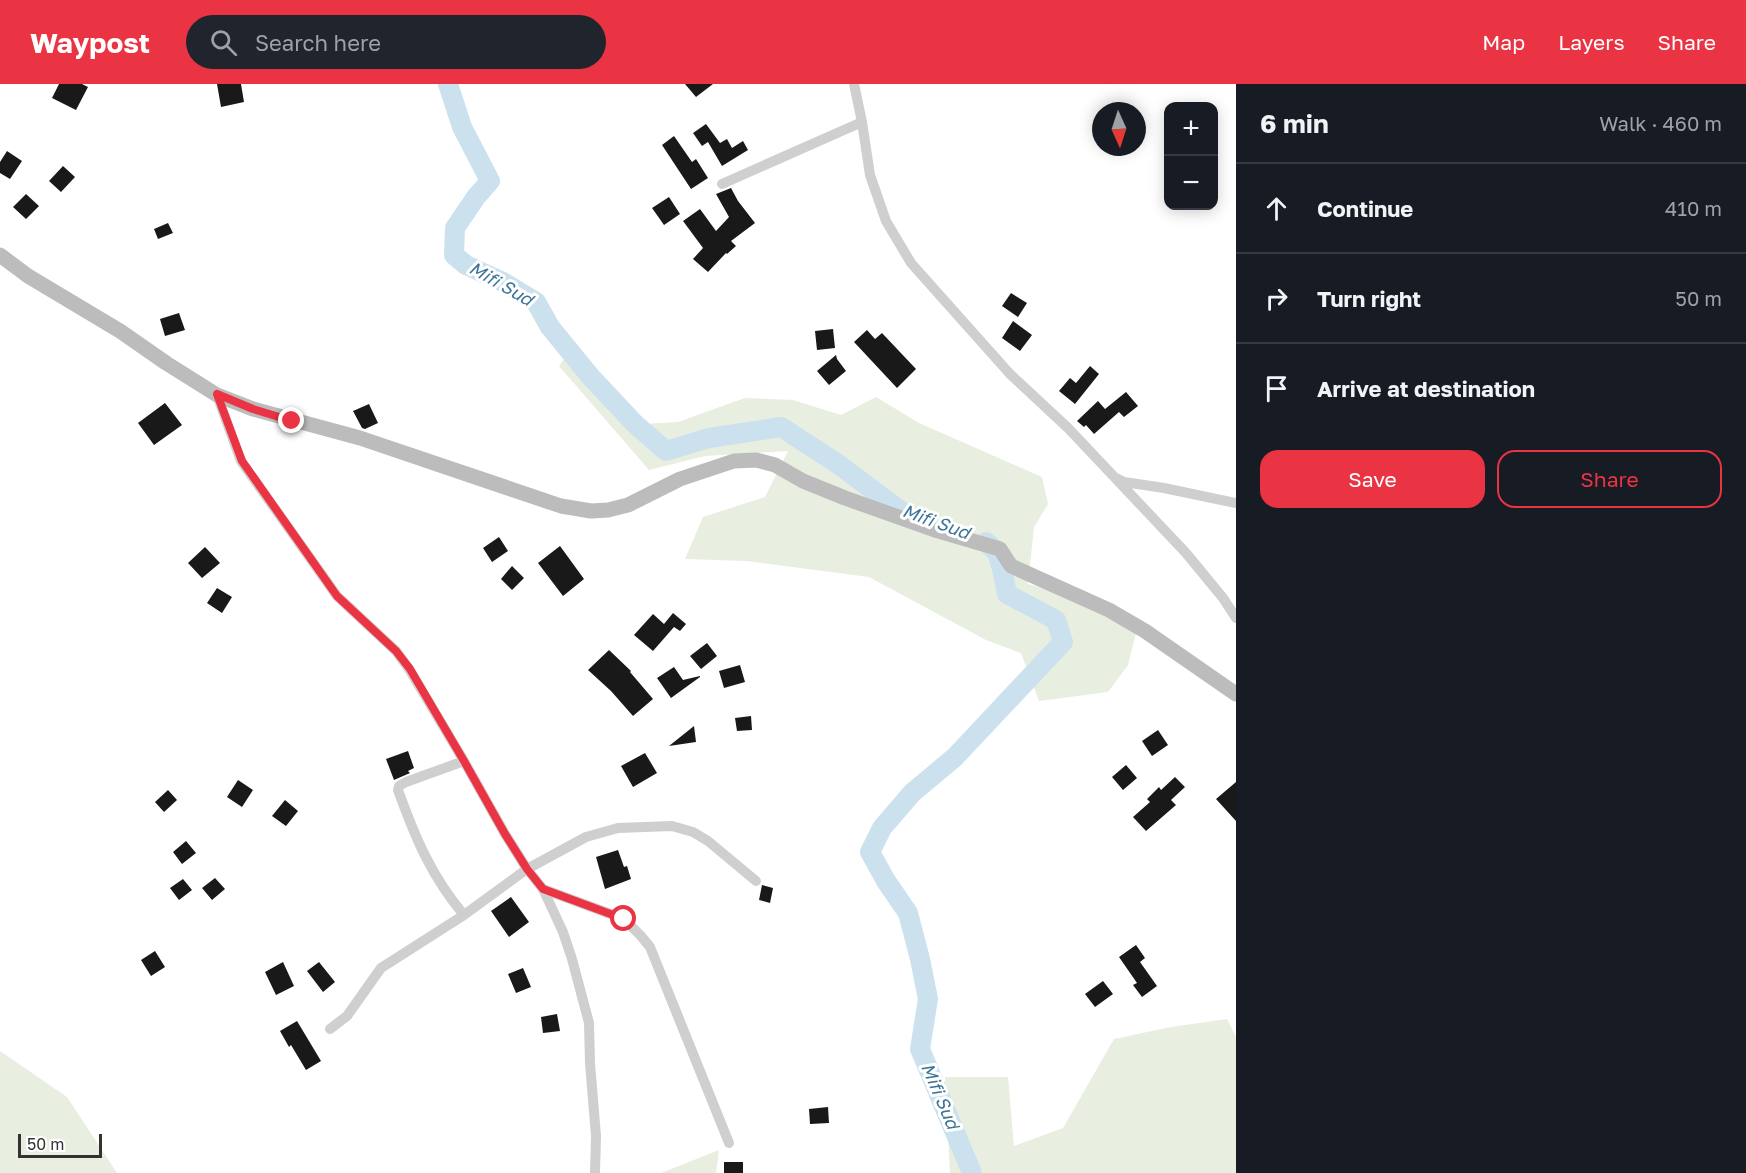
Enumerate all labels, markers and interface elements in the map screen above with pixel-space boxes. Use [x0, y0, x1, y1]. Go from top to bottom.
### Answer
search box [186, 15, 606, 69]
text: Waypost [30, 26, 150, 59]
icon: search [207, 26, 240, 59]
text: Search here [255, 29, 381, 56]
text: Map [1482, 29, 1525, 55]
text: Layers [1558, 29, 1625, 55]
text: Share [1658, 29, 1716, 55]
north arrow [1092, 102, 1146, 156]
map controls [1164, 102, 1218, 210]
button: + [1164, 102, 1218, 156]
text: 6 min [1260, 108, 1329, 139]
text: Walk · 460 m [1599, 111, 1722, 135]
button: − [1164, 156, 1218, 210]
icon: ahead [1260, 192, 1293, 225]
text: Continue [1317, 195, 1413, 222]
text: 410 m [1665, 196, 1722, 220]
water label: Mifi Sud [466, 256, 539, 311]
icon: right [1260, 282, 1293, 315]
text: Turn right [1317, 285, 1421, 312]
text: 50 m [1675, 286, 1722, 310]
icon: arrive [1260, 372, 1293, 405]
text: Arrive at destination [1317, 375, 1535, 402]
route end [278, 407, 304, 433]
button: Save [1260, 450, 1485, 508]
button: Share [1497, 450, 1722, 508]
water label: Mifi Sud [900, 499, 975, 544]
route start [610, 905, 636, 931]
water label: Mifi Sud [917, 1059, 965, 1134]
scale bar [18, 1131, 102, 1158]
text: 50 m [27, 1134, 64, 1154]

